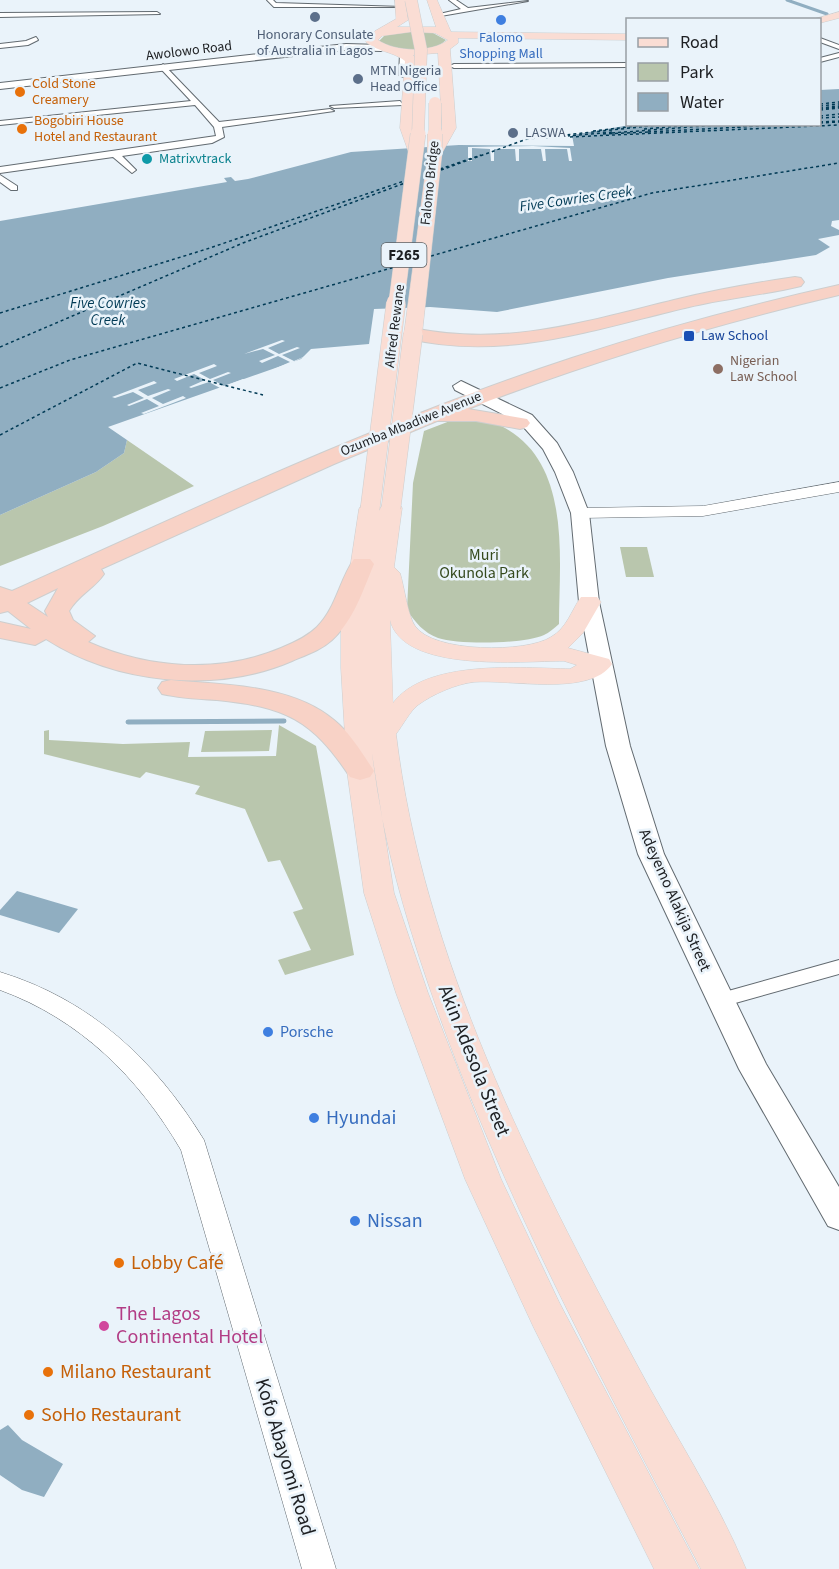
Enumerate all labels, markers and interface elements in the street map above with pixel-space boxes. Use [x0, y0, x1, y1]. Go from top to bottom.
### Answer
marker: Honorary Consulate of Australia in Lagos [308, 10, 322, 24]
marker: Falomo Shopping Mall [494, 13, 508, 27]
legend [626, 18, 821, 126]
place label: Honorary Consulate of Australia in Lagos [257, 25, 373, 61]
place label: Falomo Shopping Mall [459, 28, 543, 64]
text: Road [680, 30, 719, 55]
street label: Awolowo Road [145, 36, 233, 66]
text: Park [680, 60, 714, 85]
place label: MTN Nigeria Head Office [370, 61, 441, 97]
marker: MTN Nigeria Head Office [351, 72, 365, 86]
place label: Cold Stone Creamery [32, 74, 96, 110]
marker: Cold Stone Creamery [13, 85, 27, 99]
text: Water [680, 90, 724, 115]
place label: Bogobiri House Hotel and Restaurant [34, 111, 157, 147]
marker: Bogobiri House Hotel and Restaurant [15, 122, 29, 136]
place label: LASWA [525, 123, 566, 143]
marker: LASWA [506, 126, 520, 140]
street label: Falomo Bridge [416, 140, 444, 226]
place label: Matrixvtrack [159, 149, 232, 169]
marker: Matrixvtrack [140, 152, 154, 166]
water label: Five Cowries Creek [518, 181, 635, 217]
road number: F265 [382, 243, 426, 267]
street label: Alfred Rewane [380, 283, 410, 369]
water label: Five Cowries Creek [70, 293, 146, 331]
place label: Law School [701, 326, 768, 346]
marker: Law School [682, 329, 696, 343]
place label: Nigerian Law School [730, 351, 797, 387]
marker: Nigerian Law School [711, 362, 725, 376]
street label: Ozumba Mbadiwe Avenue [337, 387, 485, 461]
park label: Muri Okunola Park [439, 544, 529, 584]
street label: Adeyemo Alakija Street [634, 825, 717, 975]
street label: Akin Adesola Street [431, 981, 517, 1141]
place label: Porsche [280, 1021, 334, 1043]
marker: Porsche [261, 1025, 275, 1039]
place label: Hyundai [326, 1104, 396, 1132]
marker: Hyundai [307, 1111, 321, 1125]
place label: Nissan [367, 1207, 423, 1235]
marker: Nissan [348, 1214, 362, 1228]
place label: Lobby Café [131, 1249, 224, 1277]
marker: Lobby Café [112, 1256, 126, 1270]
place label: The Lagos Continental Hotel [116, 1300, 263, 1351]
marker: The Lagos Continental Hotel [97, 1319, 111, 1333]
place label: Milano Restaurant [60, 1358, 211, 1386]
marker: Milano Restaurant [41, 1365, 55, 1379]
street label: Kofo Abayomi Road [248, 1375, 322, 1539]
place label: SoHo Restaurant [41, 1401, 181, 1429]
marker: SoHo Restaurant [22, 1408, 36, 1422]

